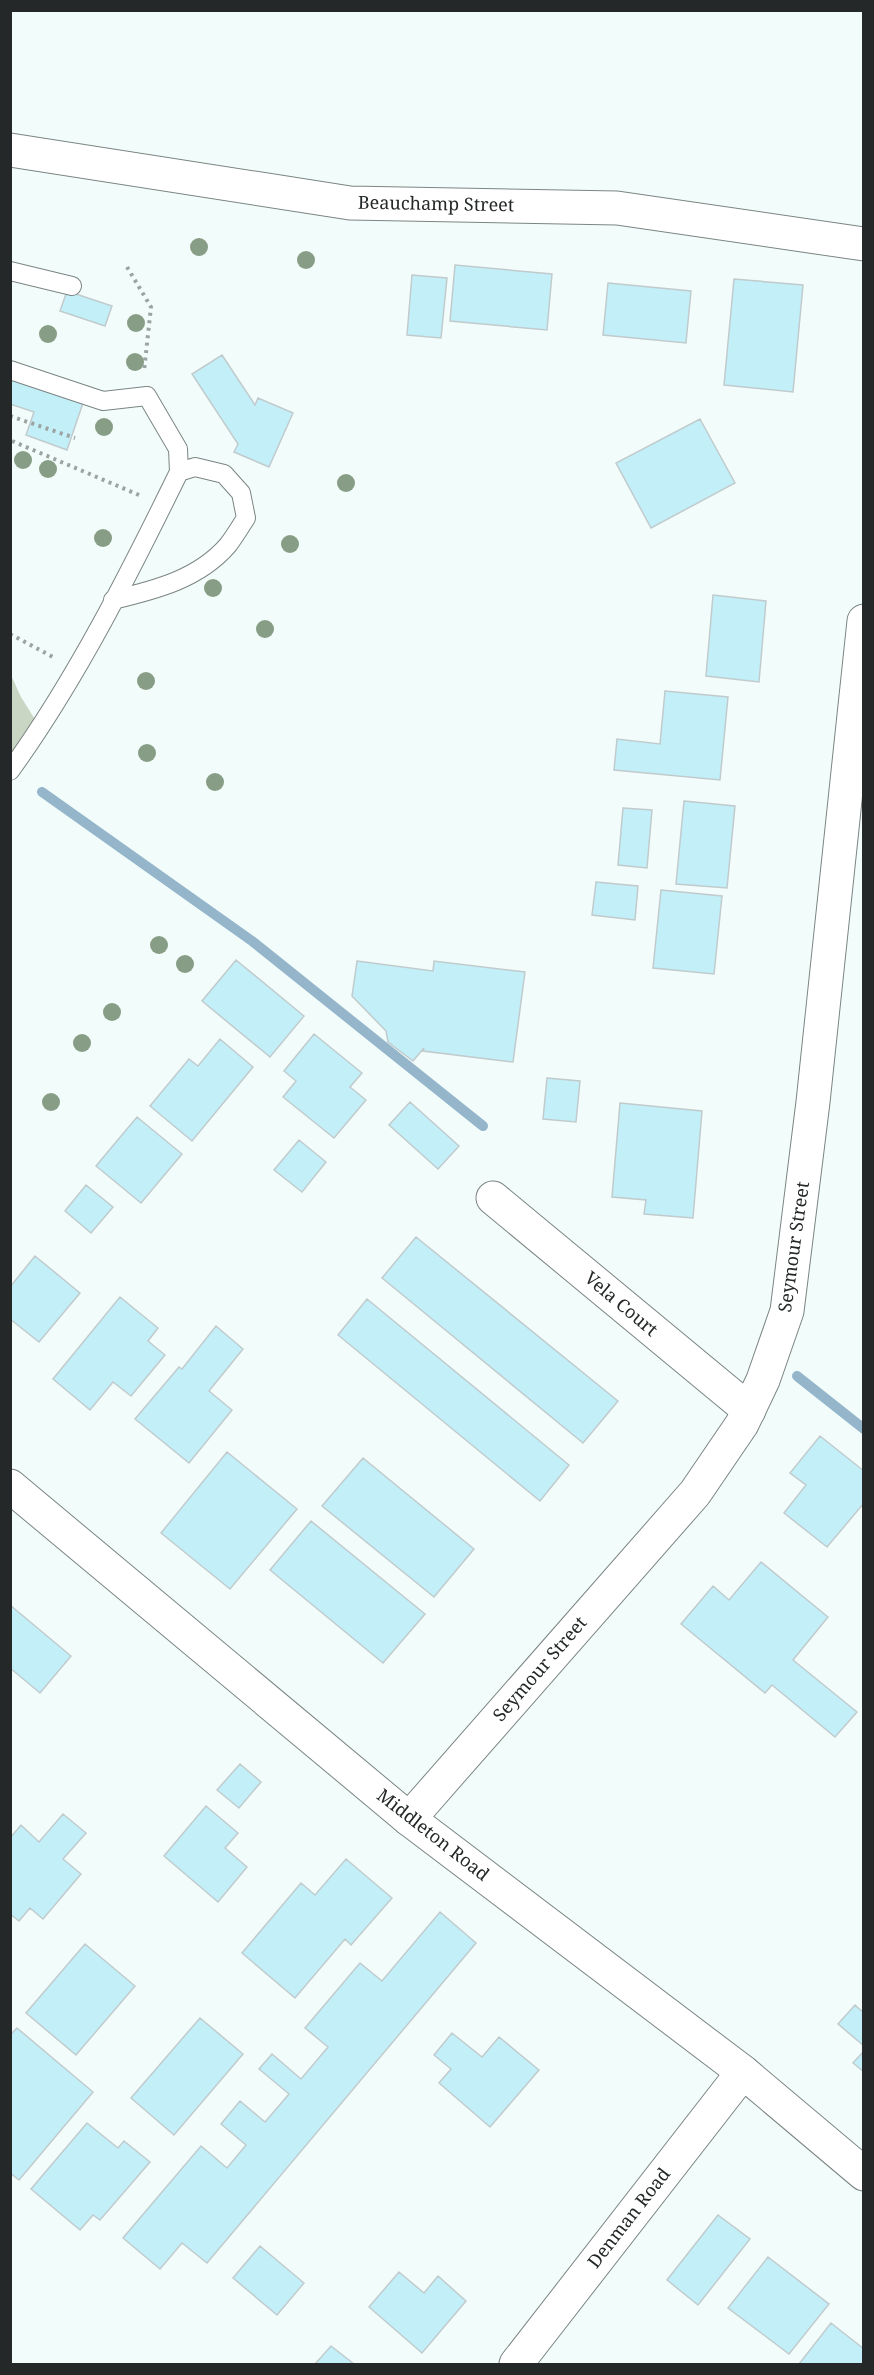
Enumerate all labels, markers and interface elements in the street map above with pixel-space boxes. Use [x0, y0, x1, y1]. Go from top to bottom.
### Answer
street label: Beauchamp Street [358, 190, 514, 216]
street label: Seymour Street [772, 1180, 814, 1314]
street label: Vela Court [580, 1266, 663, 1341]
street label: Seymour Street [487, 1611, 592, 1726]
street label: Middleton Road [373, 1783, 495, 1886]
street label: Denman Road [581, 2162, 675, 2273]

